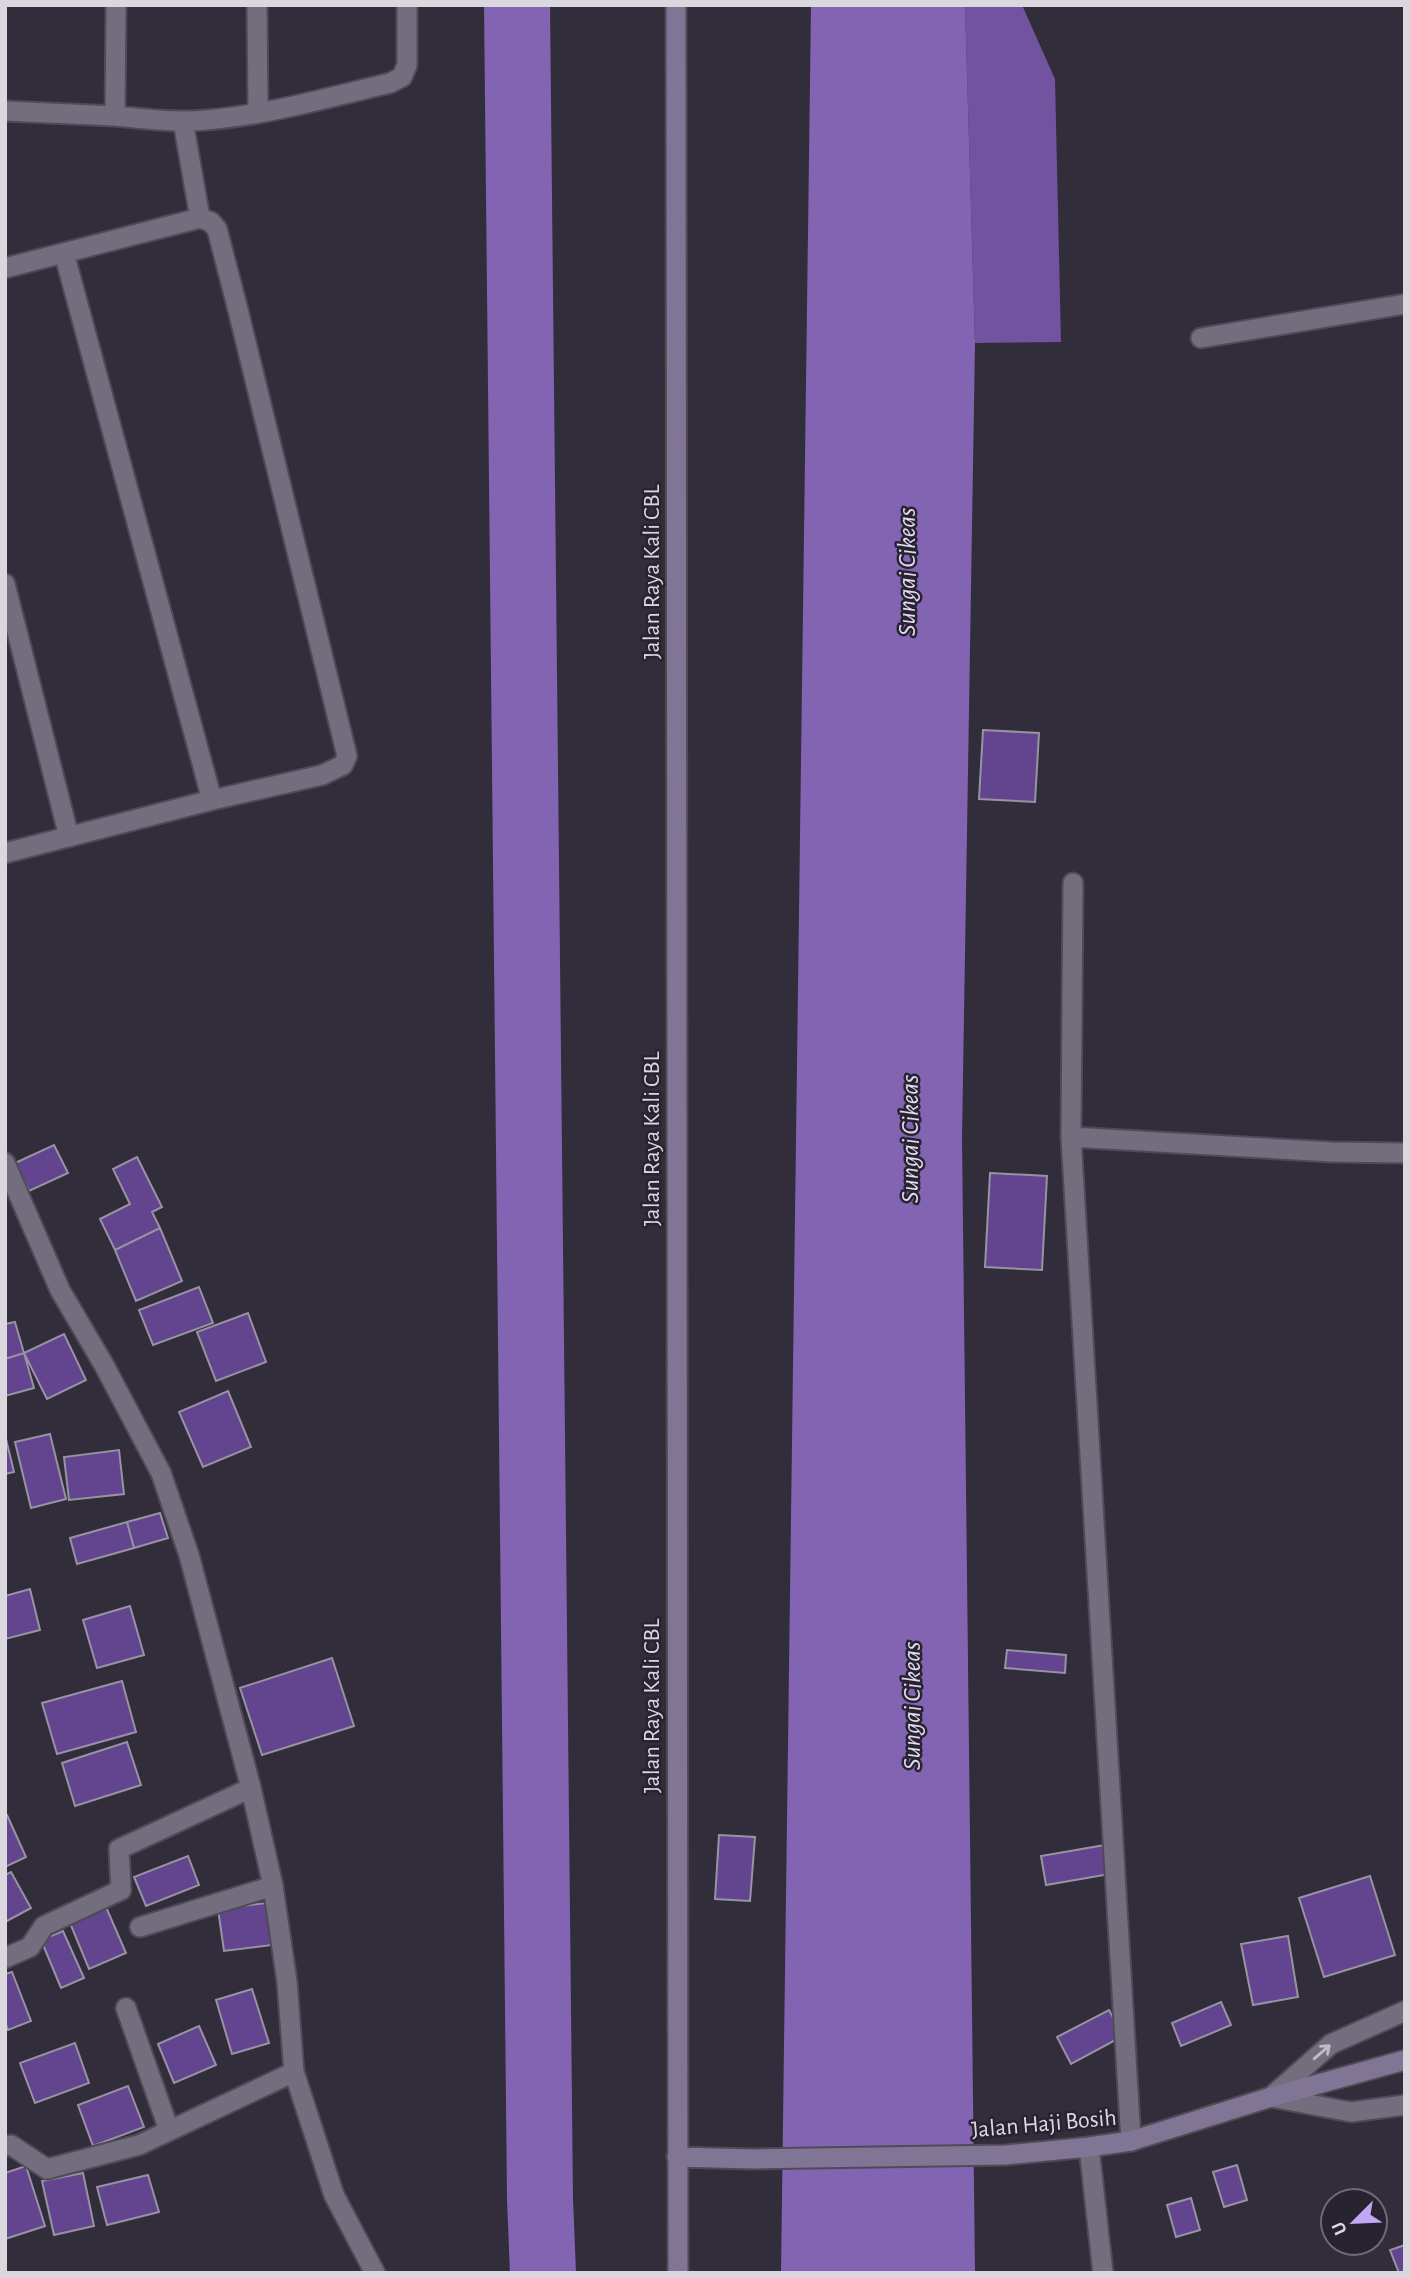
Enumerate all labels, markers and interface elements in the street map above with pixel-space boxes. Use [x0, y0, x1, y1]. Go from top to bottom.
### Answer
street label: Jalan Raya Kali CBL [640, 485, 664, 659]
water label: Sungai Cikeas [894, 508, 920, 636]
street label: Jalan Raya Kali CBL [640, 1052, 664, 1226]
water label: Sungai Cikeas [897, 1075, 923, 1203]
street label: Jalan Raya Kali CBL [640, 1619, 664, 1793]
water label: Sungai Cikeas [899, 1642, 925, 1770]
one-way arrow [1313, 2044, 1331, 2060]
street label: Jalan Haji Bosih [970, 2106, 1118, 2142]
north arrow [1319, 2187, 1389, 2257]
text: U [1329, 2219, 1351, 2238]

